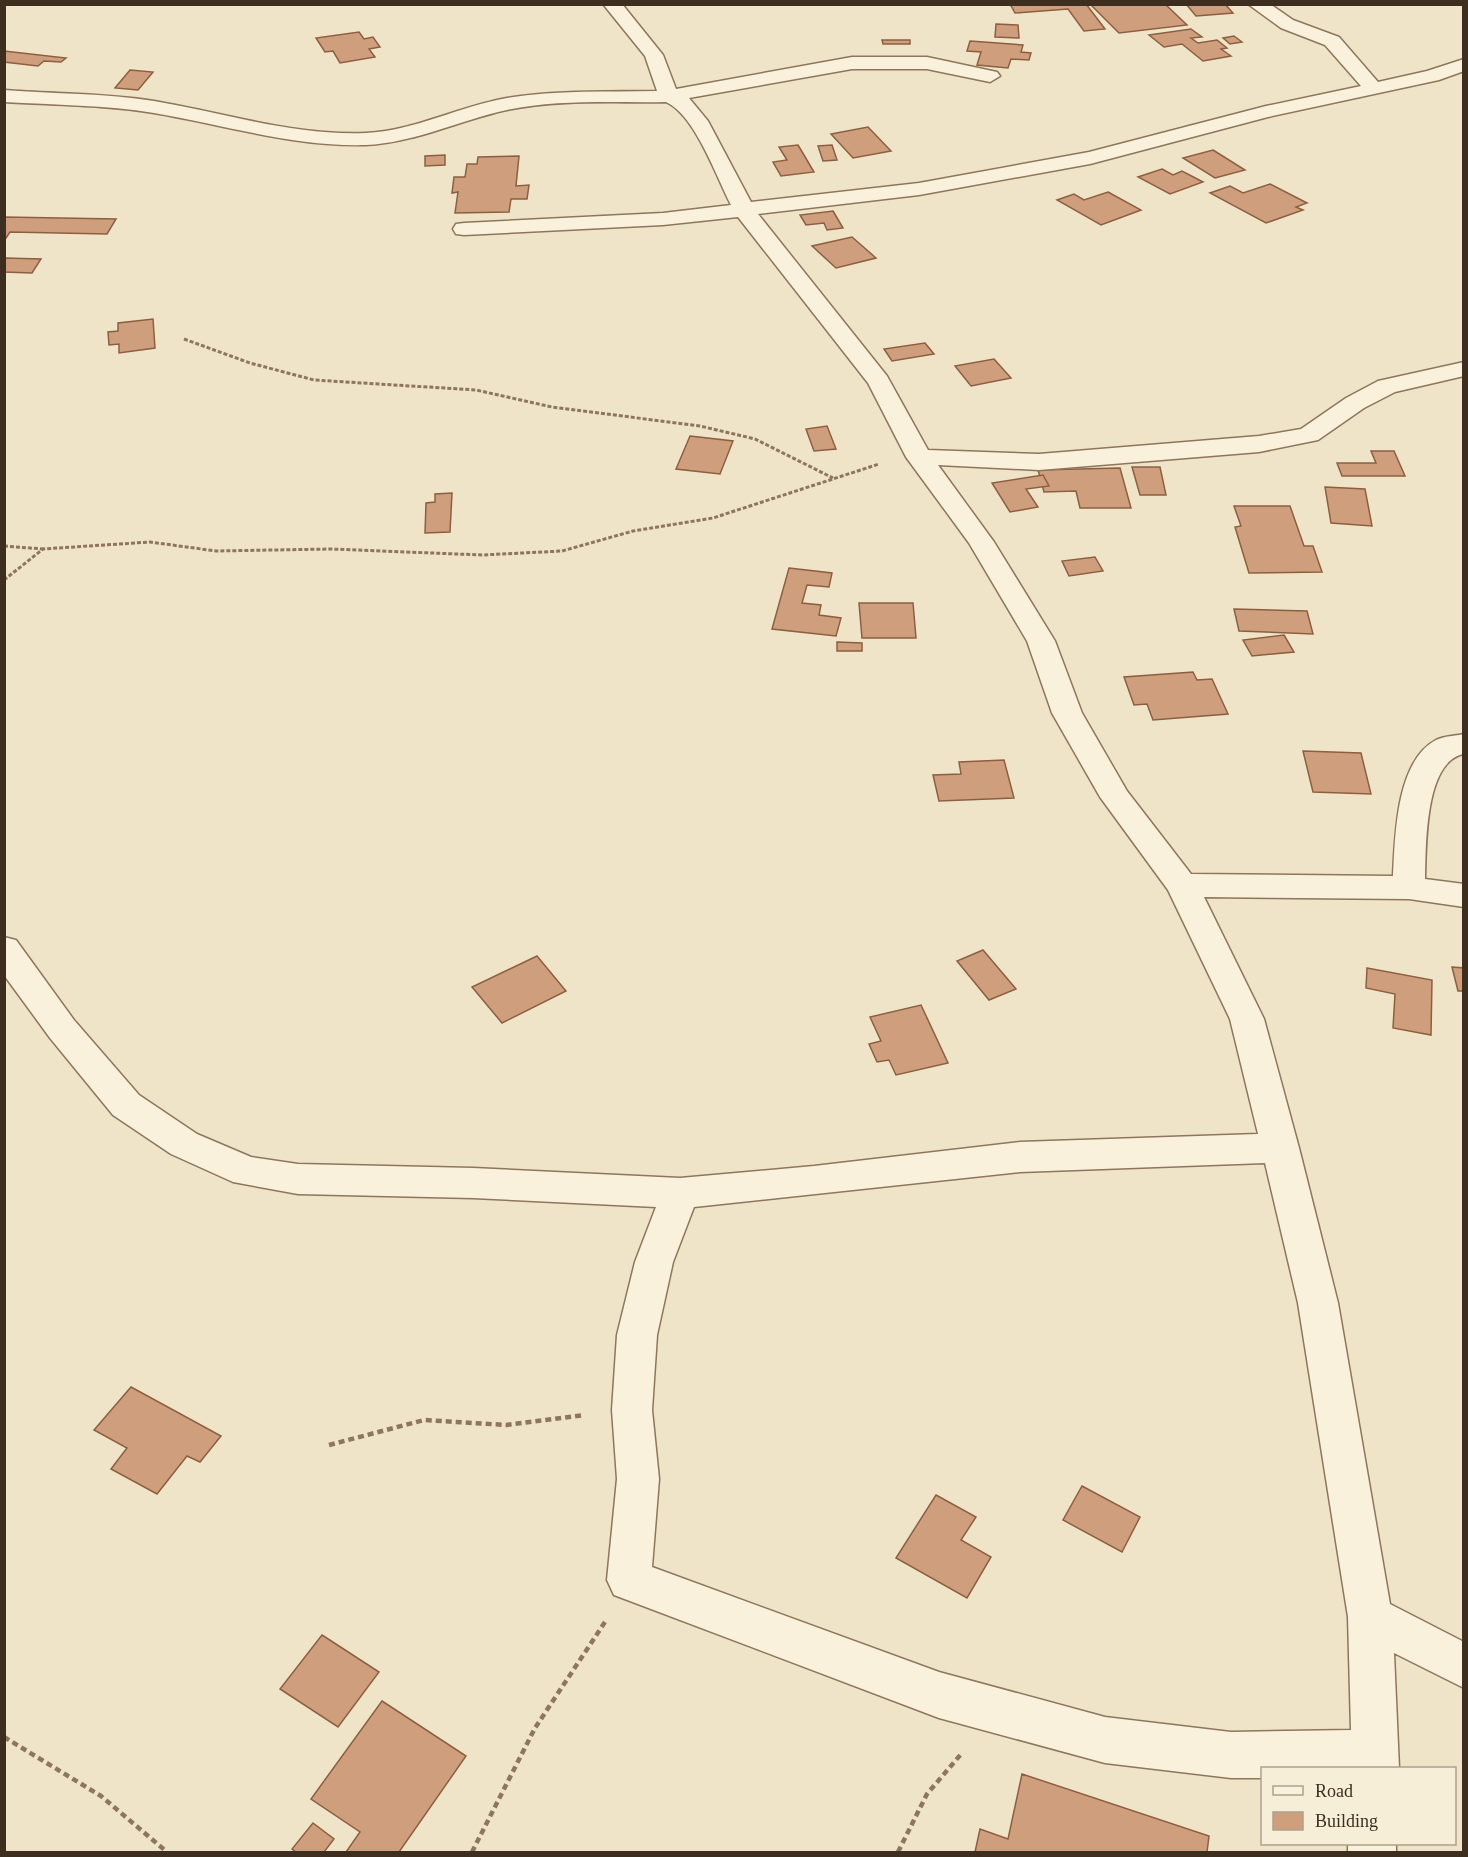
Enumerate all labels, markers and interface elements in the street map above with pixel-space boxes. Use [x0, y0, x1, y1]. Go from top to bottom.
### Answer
legend [1261, 1767, 1456, 1845]
text: Road [1315, 1781, 1353, 1801]
text: Building [1315, 1811, 1378, 1831]

